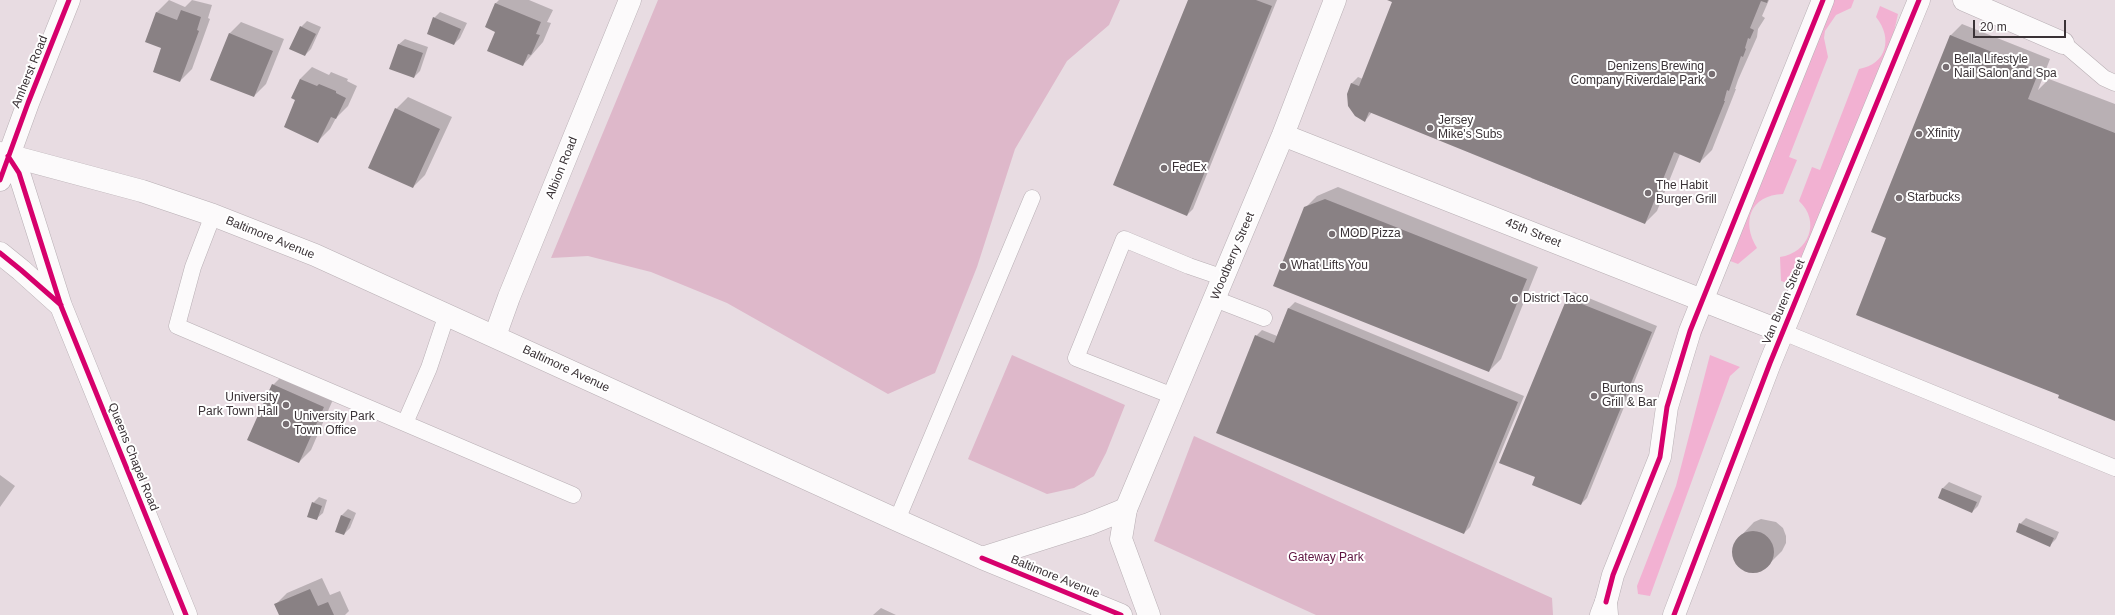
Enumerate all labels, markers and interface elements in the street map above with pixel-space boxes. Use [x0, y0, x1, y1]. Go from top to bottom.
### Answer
scale bar [1975, 12, 2068, 38]
text: 20 m [1980, 20, 2007, 34]
street label: Amherst Road [9, 34, 51, 110]
place label: Bella Lifestyle Nail Salon and Spa [1954, 53, 2057, 81]
place label: Denizens Brewing Company Riverdale Park [1571, 60, 1704, 88]
marker: Bella Lifestyle Nail Salon and Spa [1941, 62, 1951, 72]
marker: Denizens Brewing Company Riverdale Park [1707, 69, 1717, 79]
place label: Jersey Mike's Subs [1438, 114, 1502, 142]
marker: Jersey Mike's Subs [1425, 123, 1435, 133]
place label: Xfinity [1927, 127, 1960, 141]
marker: Xfinity [1914, 129, 1924, 139]
street label: Albion Road [543, 135, 581, 201]
place label: FedEx [1172, 161, 1207, 175]
marker: FedEx [1159, 163, 1169, 173]
place label: The Habit Burger Grill [1656, 179, 1717, 207]
marker: The Habit Burger Grill [1643, 188, 1653, 198]
place label: Starbucks [1907, 191, 1960, 205]
marker: Starbucks [1894, 193, 1904, 203]
street label: Woodberry Street [1208, 210, 1258, 302]
street label: Baltimore Avenue [223, 214, 317, 262]
street label: 45th Street [1503, 215, 1563, 251]
place label: MOD Pizza [1340, 227, 1401, 241]
marker: MOD Pizza [1327, 229, 1337, 239]
street label: Van Buren Street [1760, 257, 1808, 347]
place label: What Lifts You [1291, 259, 1368, 273]
marker: What Lifts You [1278, 261, 1288, 271]
place label: District Taco [1523, 292, 1588, 306]
marker: District Taco [1510, 294, 1520, 304]
street label: Baltimore Avenue [520, 343, 612, 395]
place label: Burtons Grill & Bar [1602, 382, 1657, 410]
place label: University Park Town Hall [198, 391, 278, 419]
marker: Burtons Grill & Bar [1589, 391, 1599, 401]
marker: University Park Town Hall [281, 400, 291, 410]
street label: Queens Chapel Road [105, 401, 161, 513]
place label: University Park Town Office [294, 410, 375, 438]
marker: University Park Town Office [281, 419, 291, 429]
park label: Gateway Park [1288, 551, 1364, 565]
street label: Baltimore Avenue [1008, 553, 1102, 601]

